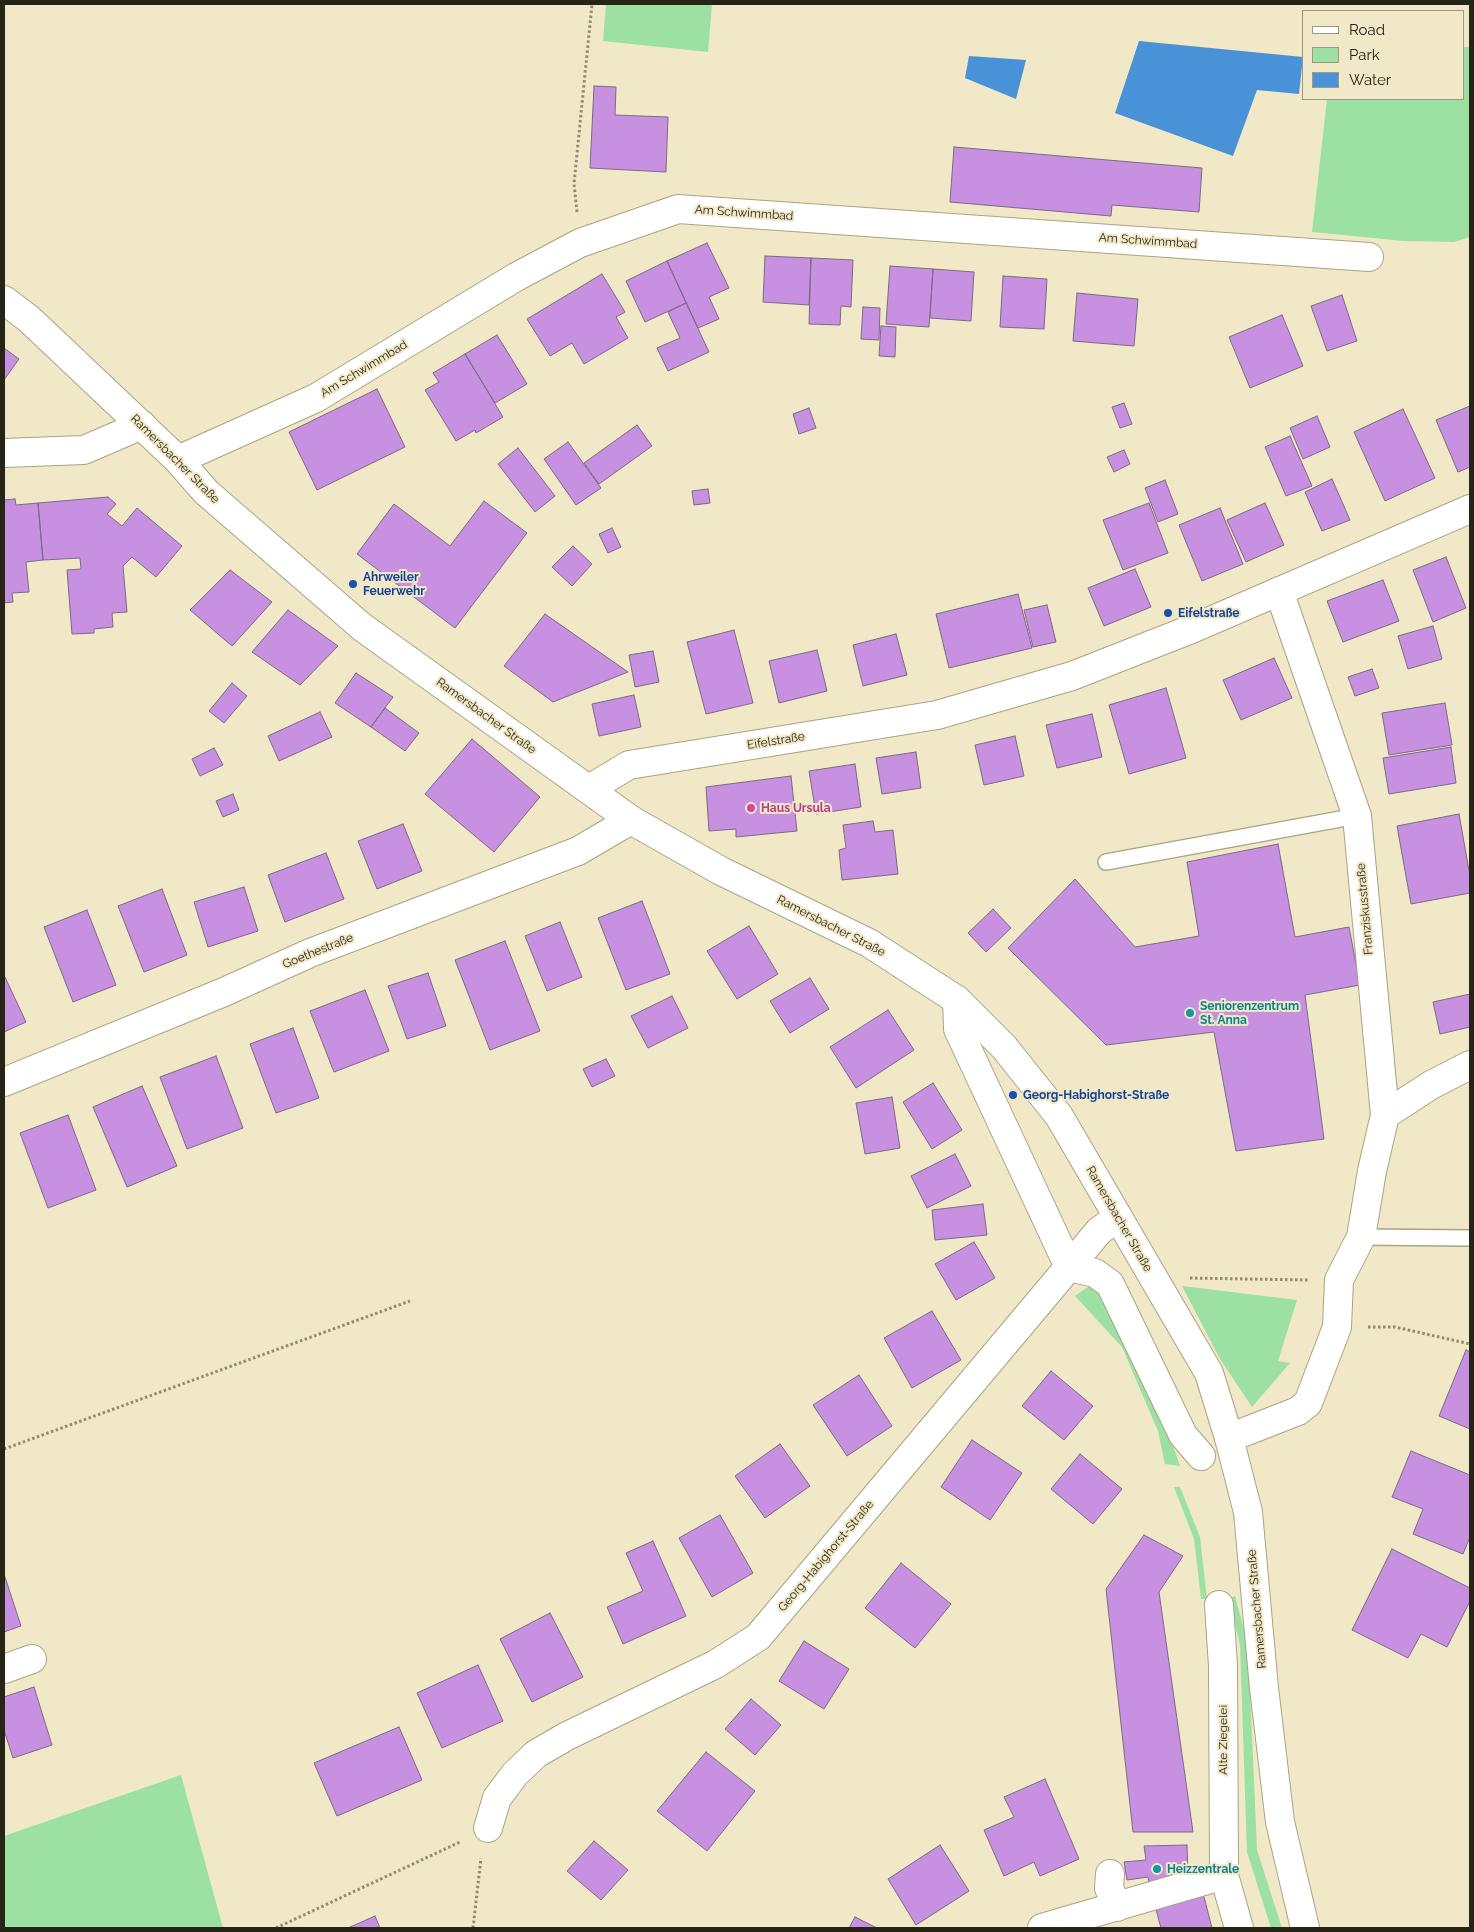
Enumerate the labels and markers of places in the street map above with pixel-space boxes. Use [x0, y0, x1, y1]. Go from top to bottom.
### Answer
place label: Ahrweiler Feuerwehr [363, 570, 425, 598]
marker: Ahrweiler Feuerwehr [347, 578, 359, 590]
place label: Eifelstraße [1178, 606, 1240, 620]
marker: Eifelstraße [1162, 607, 1174, 619]
place label: Haus Ursula [761, 801, 831, 815]
marker: Haus Ursula [745, 802, 757, 814]
place label: Seniorenzentrum St. Anna [1200, 999, 1299, 1027]
marker: Seniorenzentrum St. Anna [1184, 1007, 1196, 1019]
place label: Georg-Habighorst-Straße [1023, 1088, 1169, 1102]
marker: Georg-Habighorst-Straße [1007, 1089, 1019, 1101]
place label: Heizzentrale [1167, 1862, 1239, 1876]
marker: Heizzentrale [1151, 1863, 1163, 1875]

